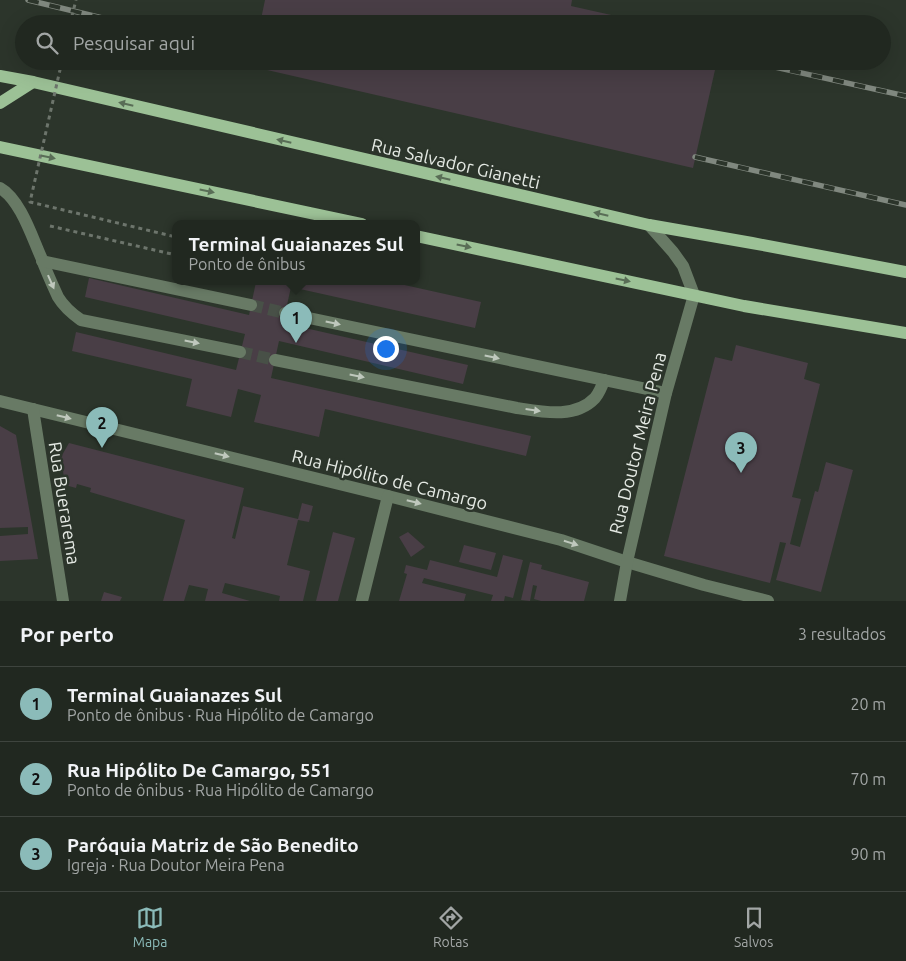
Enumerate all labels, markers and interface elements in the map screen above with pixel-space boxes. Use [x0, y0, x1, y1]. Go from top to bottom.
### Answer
search box [15, 15, 891, 70]
icon: search [33, 29, 61, 57]
text: Pesquisar aqui [73, 32, 195, 54]
one-way arrow [119, 100, 134, 108]
street label: Rua Salvador Gianetti [370, 134, 542, 192]
one-way arrow [277, 137, 292, 145]
one-way arrow [40, 153, 55, 161]
one-way arrow [435, 174, 450, 182]
one-way arrow [199, 187, 214, 195]
one-way arrow [594, 210, 609, 218]
popup [172, 220, 420, 285]
text: Terminal Guaianazes Sul [189, 233, 403, 255]
one-way arrow [456, 242, 471, 250]
text: Ponto de ônibus [189, 255, 305, 273]
one-way arrow [48, 275, 56, 289]
one-way arrow [615, 276, 630, 284]
pin: 1 [280, 302, 312, 343]
one-way arrow [325, 319, 340, 327]
your location [373, 336, 399, 362]
one-way arrow [184, 338, 199, 346]
street label: Rua Doutor Meira Pena [605, 350, 669, 536]
one-way arrow [484, 353, 499, 361]
one-way arrow [349, 372, 364, 380]
pin: 2 [86, 407, 118, 448]
one-way arrow [526, 407, 542, 415]
one-way arrow [57, 413, 72, 421]
pin: 3 [725, 432, 757, 473]
street label: Rua Buerarema [45, 440, 85, 566]
street label: Rua Hipólito de Camargo [290, 445, 490, 513]
one-way arrow [215, 451, 230, 459]
one-way arrow [407, 499, 422, 507]
one-way arrow [564, 540, 579, 548]
text: Por perto [20, 622, 114, 646]
text: 3 resultados [798, 625, 886, 643]
text: Terminal Guaianazes Sul [67, 684, 282, 706]
text: 1 [31, 695, 41, 713]
text: 20 m [850, 695, 886, 713]
text: Ponto de ônibus · Rua Hipólito de Camargo [67, 706, 374, 724]
text: Rua Hipólito De Camargo, 551 [67, 759, 332, 781]
text: 2 [31, 770, 41, 788]
text: 70 m [850, 770, 886, 788]
text: Ponto de ônibus · Rua Hipólito de Camargo [67, 781, 374, 799]
text: Paróquia Matriz de São Benedito [67, 834, 359, 856]
text: 3 [31, 845, 41, 863]
text: 90 m [850, 845, 886, 863]
text: Igreja · Rua Doutor Meira Pena [67, 856, 285, 874]
tab: Mapa [133, 904, 167, 950]
tab: Rotas [433, 904, 469, 950]
tab: Salvos [734, 904, 773, 950]

